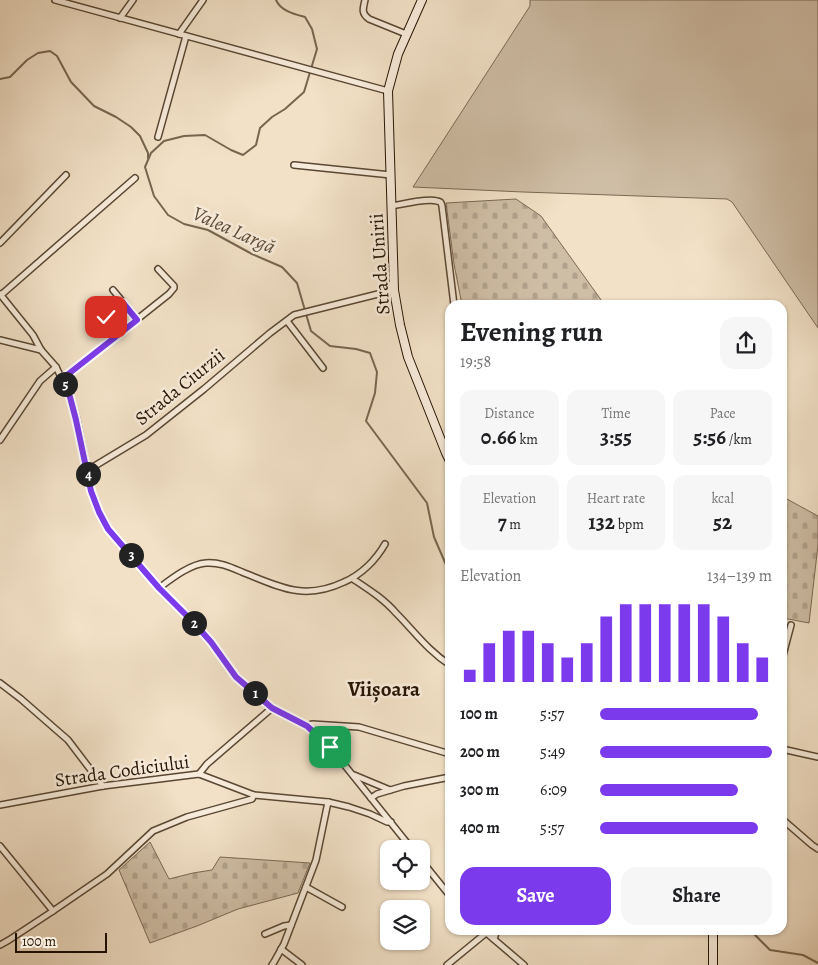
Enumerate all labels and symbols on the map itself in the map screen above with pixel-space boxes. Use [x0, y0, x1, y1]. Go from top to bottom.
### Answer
water label: Valea Largă [188, 200, 280, 260]
street label: Strada Unirii [363, 212, 397, 316]
pin [85, 296, 127, 338]
street label: Strada Ciurzii [129, 343, 231, 431]
pin: 5 [52, 372, 78, 396]
pin: 4 [76, 462, 100, 486]
pin: 3 [118, 542, 144, 568]
pin: 2 [182, 610, 206, 636]
district label: Viișoara [347, 675, 421, 703]
pin: 1 [242, 680, 268, 706]
pin [309, 726, 351, 768]
street label: Strada Codiciului [53, 749, 191, 793]
scale bar [15, 930, 108, 953]

